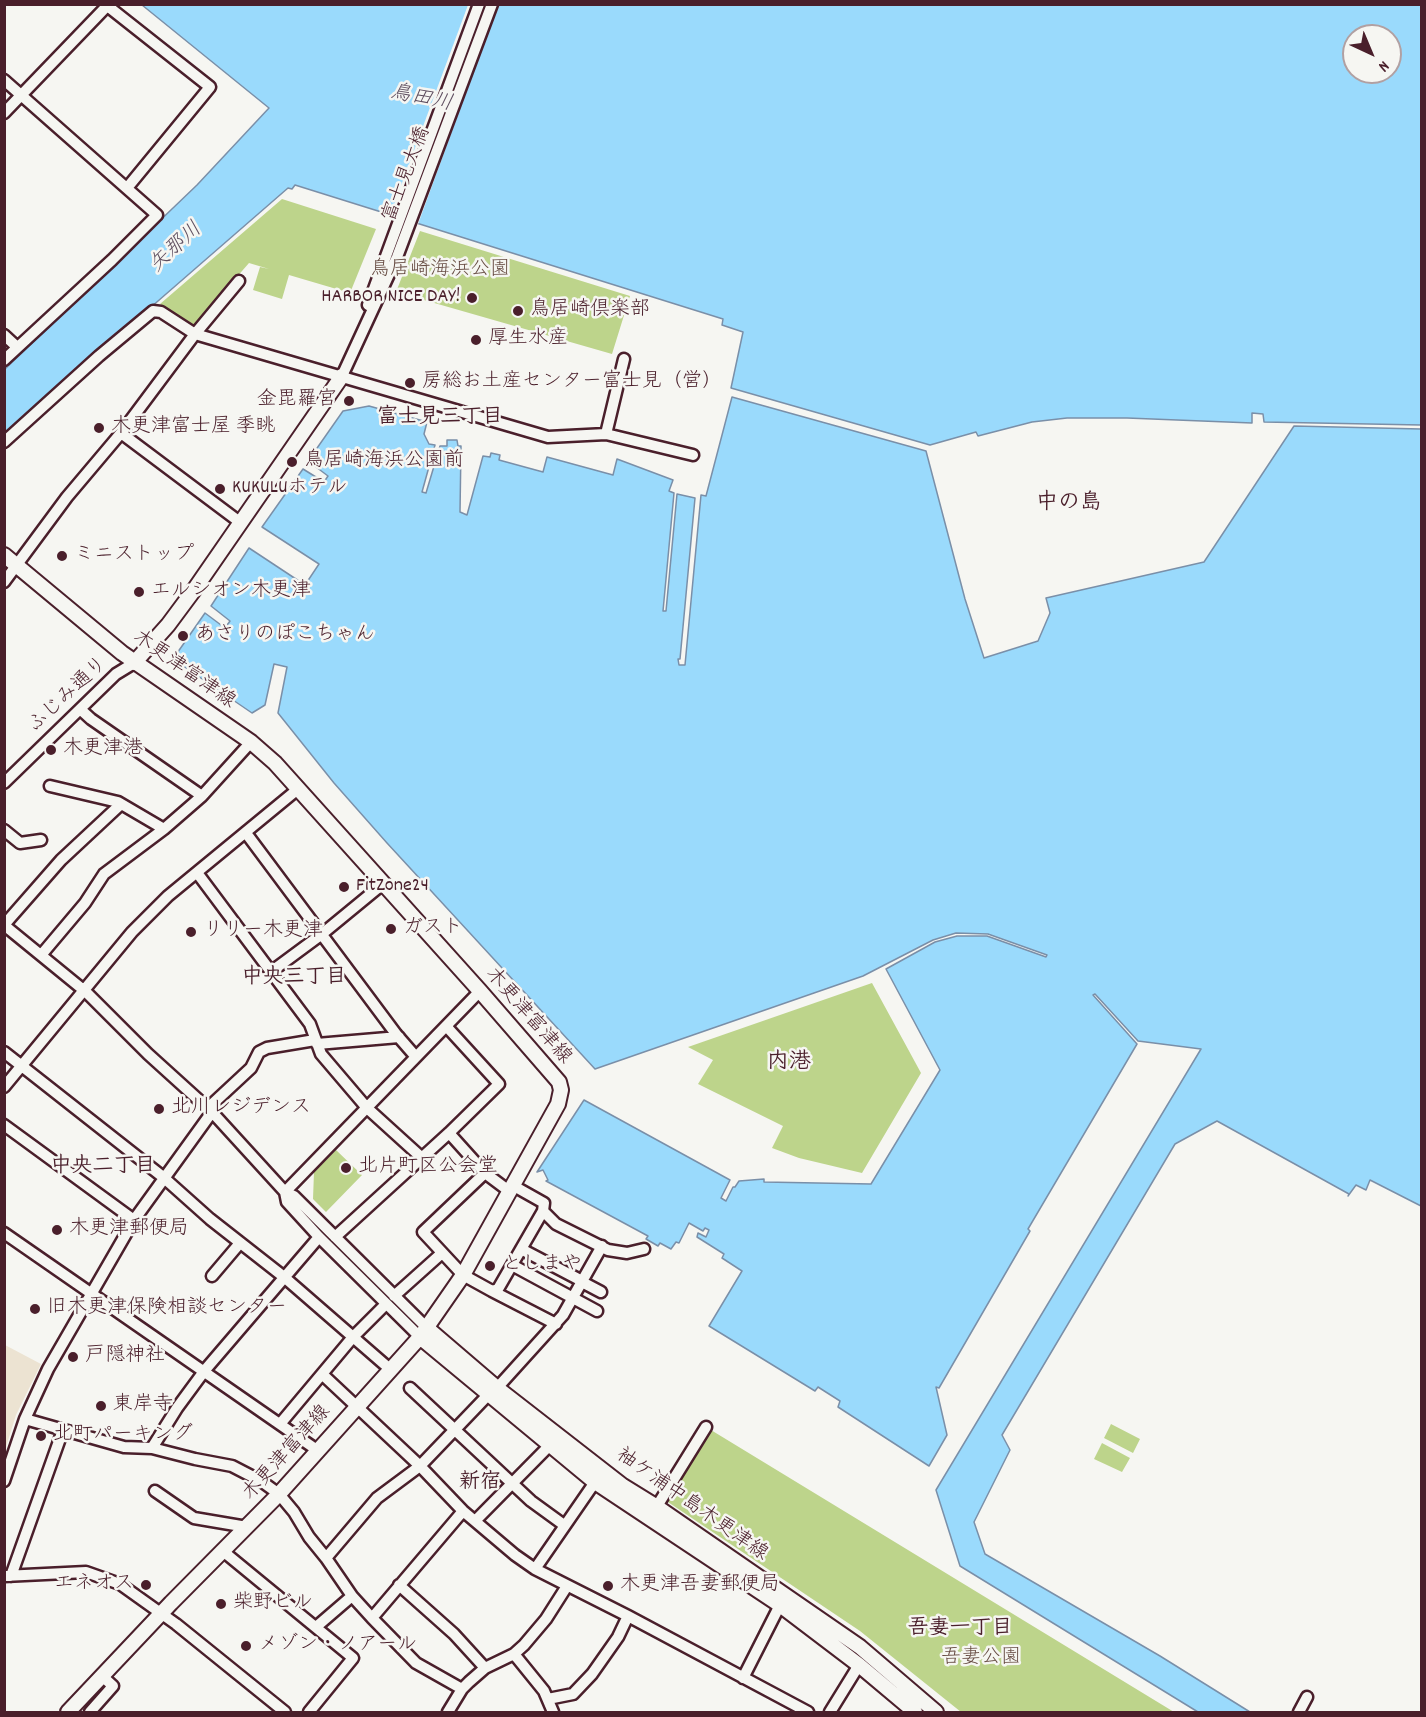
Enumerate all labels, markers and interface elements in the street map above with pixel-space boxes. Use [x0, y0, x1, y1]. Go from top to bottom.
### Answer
north arrow [1342, 24, 1402, 84]
text: N [1373, 55, 1394, 77]
water label: 鳥田川 [388, 81, 454, 119]
street label: 富士見大橋 [379, 124, 437, 226]
water label: 矢那川 [145, 218, 209, 280]
park label: 鳥居崎海浜公園 [370, 259, 510, 283]
place label: HARBOR NICE DAY! [321, 286, 460, 310]
marker: HARBOR NICE DAY! [465, 291, 479, 305]
place label: 鳥居崎倶楽部 [530, 299, 650, 323]
marker: 鳥居崎倶楽部 [511, 304, 525, 318]
place label: 厚生水産 [488, 328, 568, 352]
marker: 厚生水産 [469, 333, 483, 347]
place label: 房総お土産センター富士見（営） [422, 371, 722, 395]
marker: 房総お土産センター富士見（営） [403, 376, 417, 390]
place label: 金毘羅宮 [257, 389, 337, 413]
marker: 金毘羅宮 [342, 394, 356, 408]
district label: 富士見三丁目 [377, 406, 503, 432]
place label: 木更津富士屋 季眺 [111, 416, 276, 440]
marker: 木更津富士屋 季眺 [92, 421, 106, 435]
place label: 鳥居崎海浜公園前 [304, 450, 464, 474]
marker: 鳥居崎海浜公園前 [285, 455, 299, 469]
place label: KUKULUホテル [232, 477, 348, 501]
marker: KUKULUホテル [213, 482, 227, 496]
district label: 中の島 [1036, 492, 1102, 518]
place label: ミニストップ [74, 544, 194, 568]
marker: ミニストップ [55, 549, 69, 563]
place label: エルシオン木更津 [151, 580, 311, 604]
marker: エルシオン木更津 [132, 585, 146, 599]
place label: あさりのぽこちゃん [195, 624, 375, 648]
street label: 木更津富津線 [127, 627, 239, 715]
marker: あさりのぽこちゃん [176, 629, 190, 643]
street label: ふじみ通り [24, 653, 114, 739]
place label: 木更津港 [63, 738, 143, 762]
marker: 木更津港 [44, 743, 58, 757]
place label: FitZone24 [356, 875, 429, 899]
marker: FitZone24 [337, 880, 351, 894]
place label: ガスト [403, 917, 463, 941]
place label: リリー木更津 [203, 920, 323, 944]
marker: ガスト [384, 922, 398, 936]
marker: リリー木更津 [184, 925, 198, 939]
street label: 木更津富津線 [479, 964, 575, 1070]
district label: 中央三丁目 [242, 966, 346, 992]
district label: 内港 [767, 1051, 811, 1077]
place label: 北川レジデンス [171, 1097, 311, 1121]
marker: 北川レジデンス [152, 1102, 166, 1116]
district label: 中央二丁目 [51, 1155, 155, 1181]
place label: 北片町区公会堂 [358, 1156, 498, 1180]
marker: 北片町区公会堂 [339, 1161, 353, 1175]
place label: 木更津郵便局 [69, 1218, 189, 1242]
marker: 木更津郵便局 [50, 1223, 64, 1237]
place label: としまや [502, 1254, 582, 1278]
marker: としまや [483, 1259, 497, 1273]
place label: 旧木更津保険相談センター [47, 1297, 287, 1321]
marker: 旧木更津保険相談センター [28, 1302, 42, 1316]
place label: 戸隠神社 [85, 1345, 165, 1369]
marker: 戸隠神社 [66, 1350, 80, 1364]
place label: 東岸寺 [113, 1394, 173, 1418]
marker: 東岸寺 [94, 1399, 108, 1413]
street label: 木更津富津線 [239, 1401, 337, 1507]
place label: 北町パーキング [53, 1424, 193, 1448]
marker: 北町パーキング [34, 1429, 48, 1443]
street label: 袖ケ浦中島木更津線 [610, 1445, 772, 1567]
district label: 新宿 [459, 1471, 501, 1497]
place label: エネオス [54, 1573, 134, 1597]
place label: 木更津吾妻郵便局 [620, 1574, 780, 1598]
marker: エネオス [139, 1578, 153, 1592]
marker: 木更津吾妻郵便局 [601, 1579, 615, 1593]
place label: 柴野ビル [233, 1592, 313, 1616]
marker: 柴野ビル [214, 1597, 228, 1611]
district label: 吾妻一丁目 [908, 1617, 1012, 1643]
place label: メゾン・ノアール [258, 1634, 417, 1658]
marker: メゾン・ノアール [239, 1639, 253, 1653]
park label: 吾妻公園 [941, 1647, 1021, 1671]

